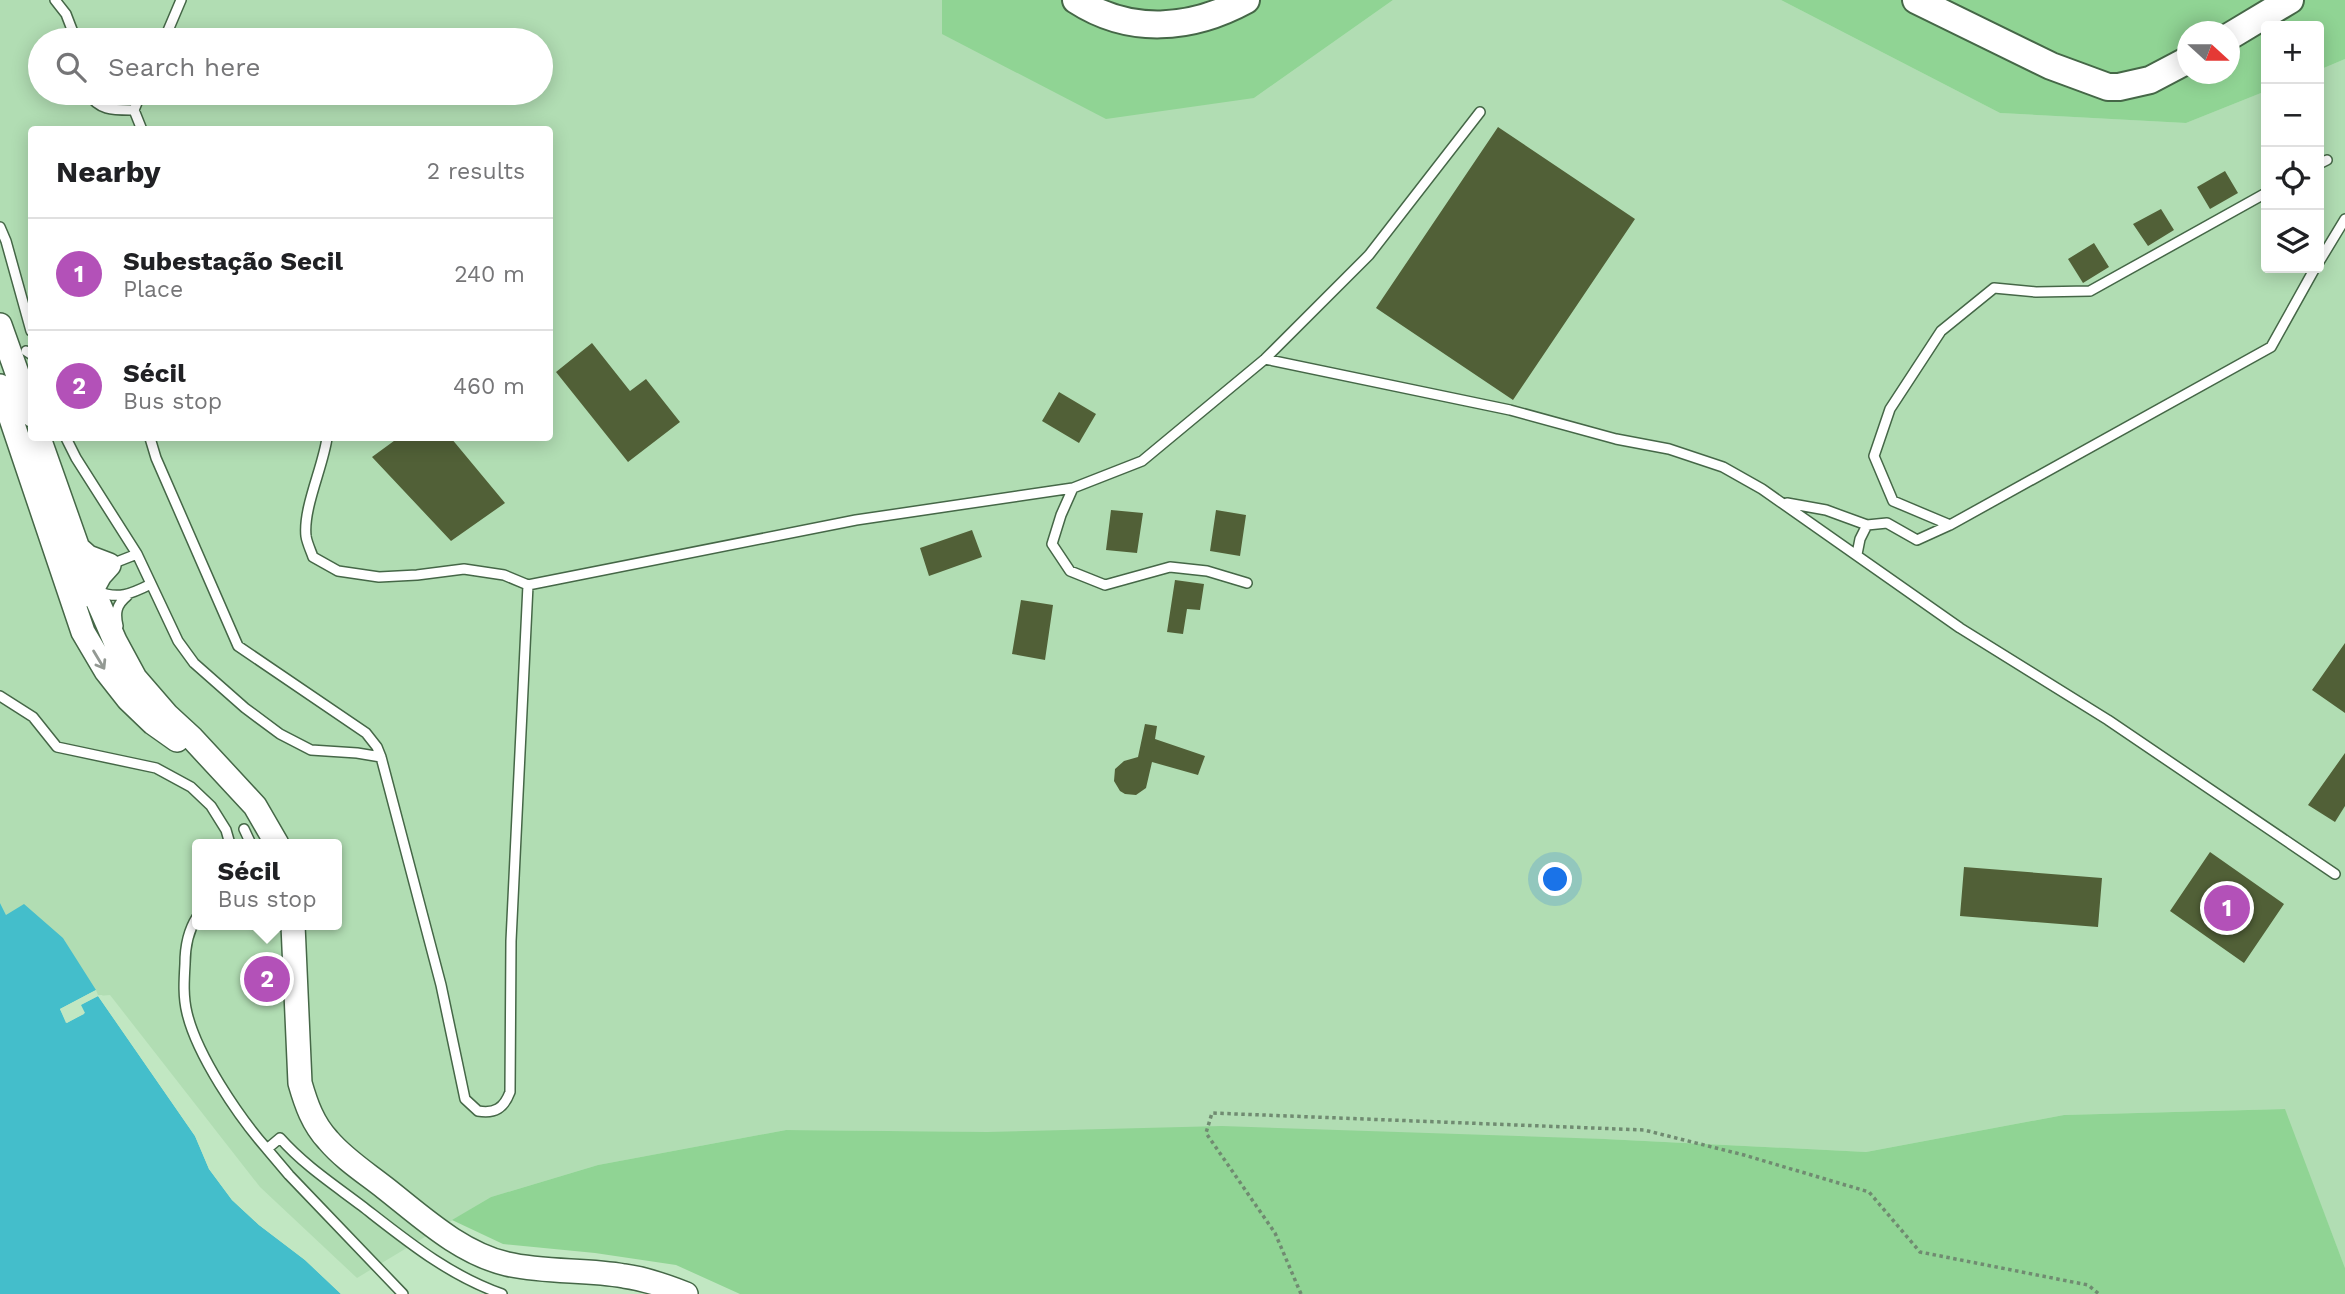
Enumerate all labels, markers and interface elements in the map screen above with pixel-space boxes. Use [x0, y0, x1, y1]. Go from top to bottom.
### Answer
north arrow [2177, 21, 2240, 84]
map controls [2261, 21, 2324, 273]
button: + [2261, 21, 2324, 84]
search box [28, 28, 553, 105]
icon: search [52, 48, 90, 86]
text: Search here [108, 52, 260, 82]
button: − [2261, 84, 2324, 147]
button: locate [2261, 147, 2324, 210]
text: Nearby [56, 154, 161, 189]
text: 2 results [427, 158, 525, 185]
button: layers [2261, 210, 2324, 273]
text: Subestação Secil [123, 246, 343, 276]
text: 1 [74, 261, 84, 288]
text: 240 m [454, 261, 525, 288]
text: Place [123, 276, 183, 303]
text: Sécil [123, 358, 186, 388]
text: 2 [72, 373, 86, 400]
text: 460 m [453, 373, 525, 400]
text: Bus stop [123, 388, 222, 415]
one-way arrow [92, 650, 106, 670]
popup [192, 839, 342, 930]
text: Sécil [217, 856, 280, 886]
your location [1538, 862, 1572, 896]
pin: 1 [2204, 882, 2250, 934]
text: Bus stop [217, 886, 317, 913]
pin: 2 [244, 953, 290, 1005]

